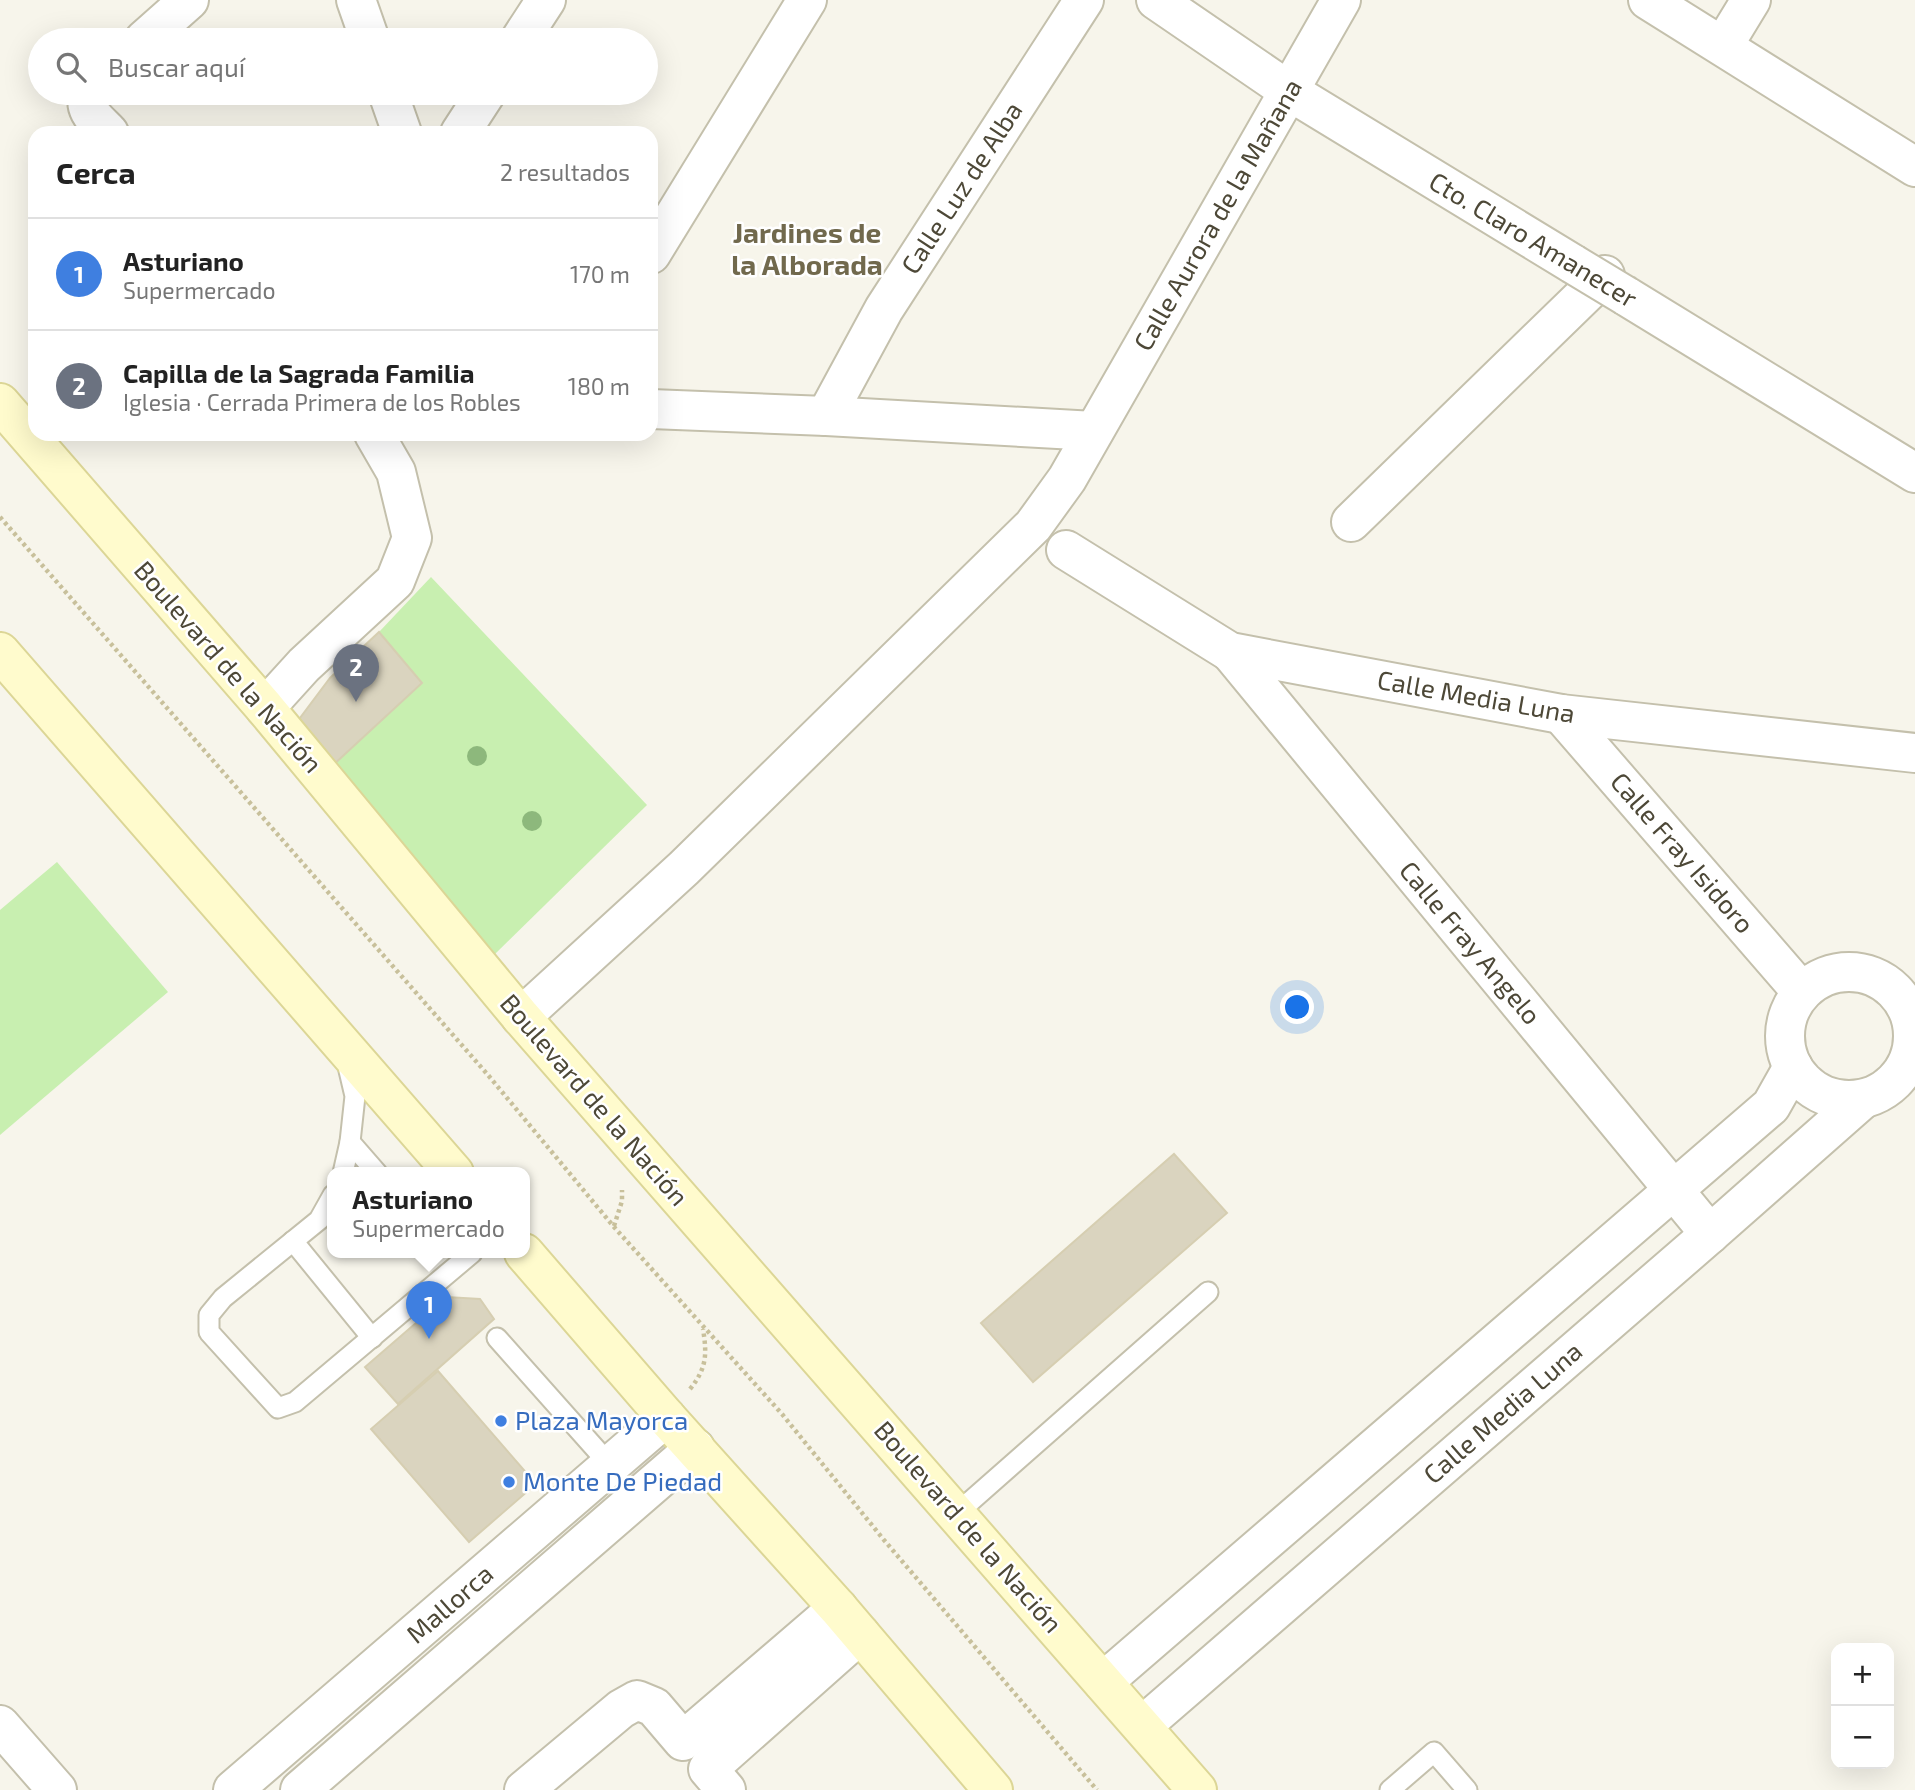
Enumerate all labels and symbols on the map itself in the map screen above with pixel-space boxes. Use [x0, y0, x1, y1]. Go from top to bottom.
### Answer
street label: Calle Aurora de la Mañana [1126, 73, 1307, 356]
street label: Calle Luz de Alba [894, 95, 1028, 279]
street label: Cto. Claro Amanecer [1424, 164, 1643, 313]
district label: Jardines de la Alborada [731, 215, 883, 281]
street label: Boulevard de la Nación [129, 554, 329, 778]
pin: 2 [333, 644, 379, 702]
street label: Calle Media Luna [1375, 663, 1577, 728]
street label: Calle Fray Isidoro [1605, 765, 1761, 939]
street label: Calle Fray Angelo [1394, 854, 1548, 1030]
street label: Boulevard de la Nación [495, 987, 695, 1211]
your location [1280, 990, 1314, 1024]
pin: 1 [406, 1281, 452, 1339]
street label: Calle Media Luna [1416, 1335, 1588, 1489]
place label: Plaza Mayorca [515, 1404, 688, 1435]
marker: Plaza Mayorca [493, 1413, 509, 1429]
street label: Boulevard de la Nación [869, 1414, 1069, 1638]
place label: Monte De Piedad [523, 1465, 722, 1496]
marker: Monte De Piedad [501, 1474, 517, 1490]
street label: Mallorca [399, 1557, 499, 1649]

